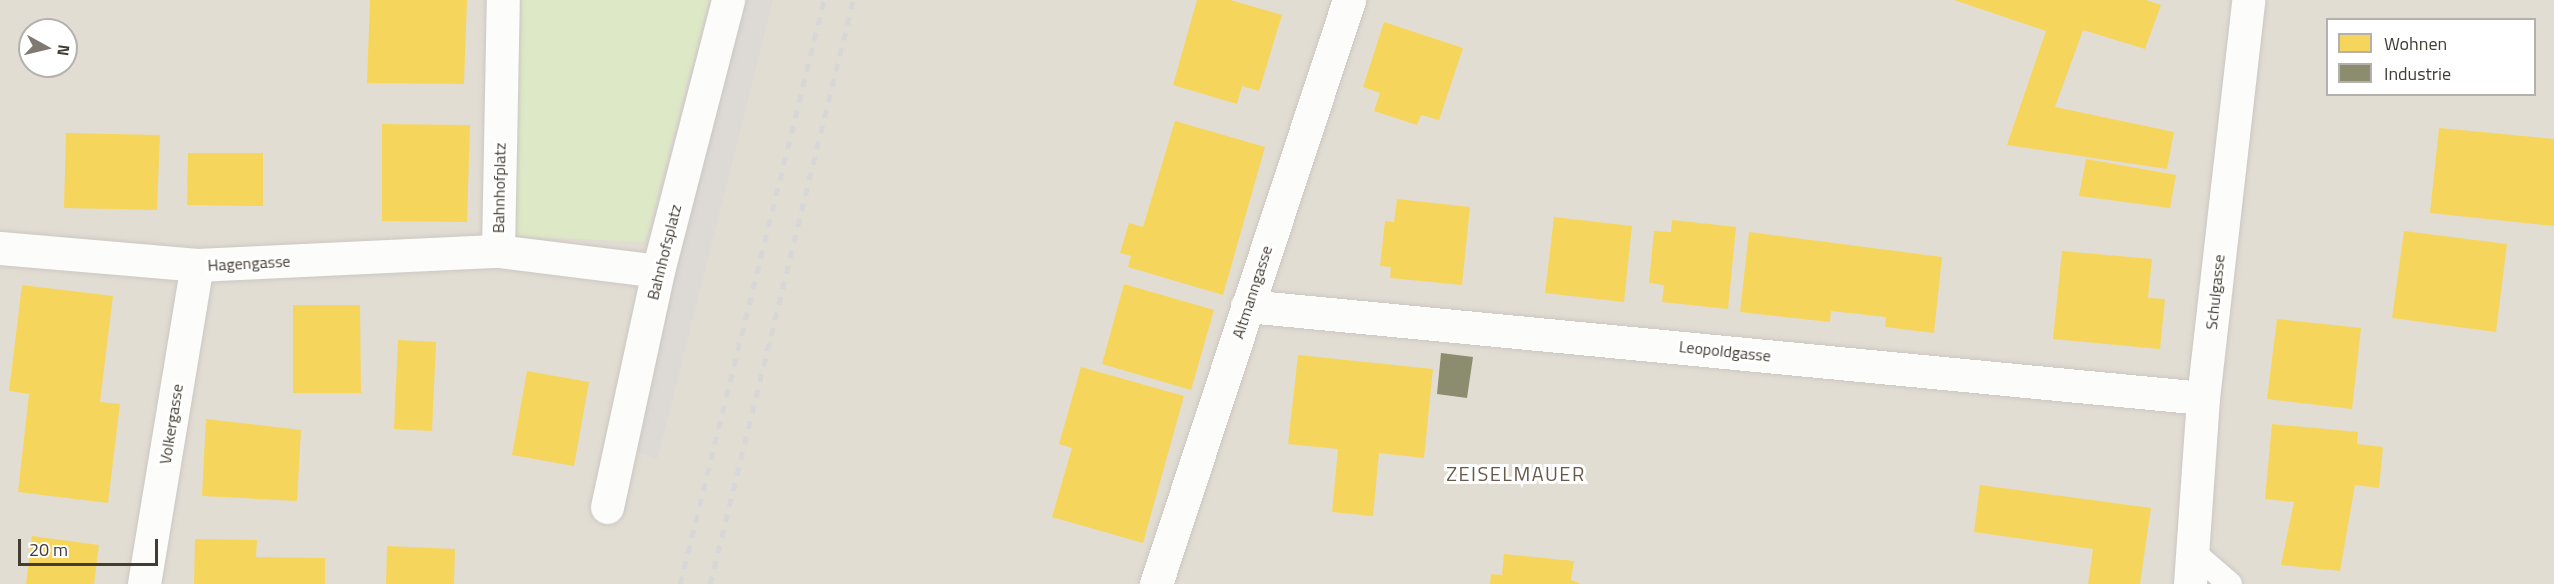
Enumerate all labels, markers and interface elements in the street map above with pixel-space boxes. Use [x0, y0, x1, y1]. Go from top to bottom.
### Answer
north arrow [18, 18, 78, 78]
legend [2326, 18, 2536, 96]
text: Wohnen [2384, 30, 2447, 57]
text: N [51, 43, 76, 57]
text: Industrie [2384, 60, 2451, 87]
street label: Bahnhofplatz [489, 143, 509, 233]
street label: Bahnhofsplatz [643, 202, 685, 302]
street label: Altmanngasse [1228, 243, 1276, 341]
street label: Hagengasse [207, 251, 291, 275]
street label: Schulgasse [2201, 253, 2229, 331]
street label: Leopoldgasse [1678, 337, 1772, 365]
street label: Volkergasse [155, 382, 187, 466]
district label: ZEISELMAUER [1446, 461, 1586, 485]
scale bar [21, 527, 160, 565]
text: 20 m [29, 536, 68, 563]

